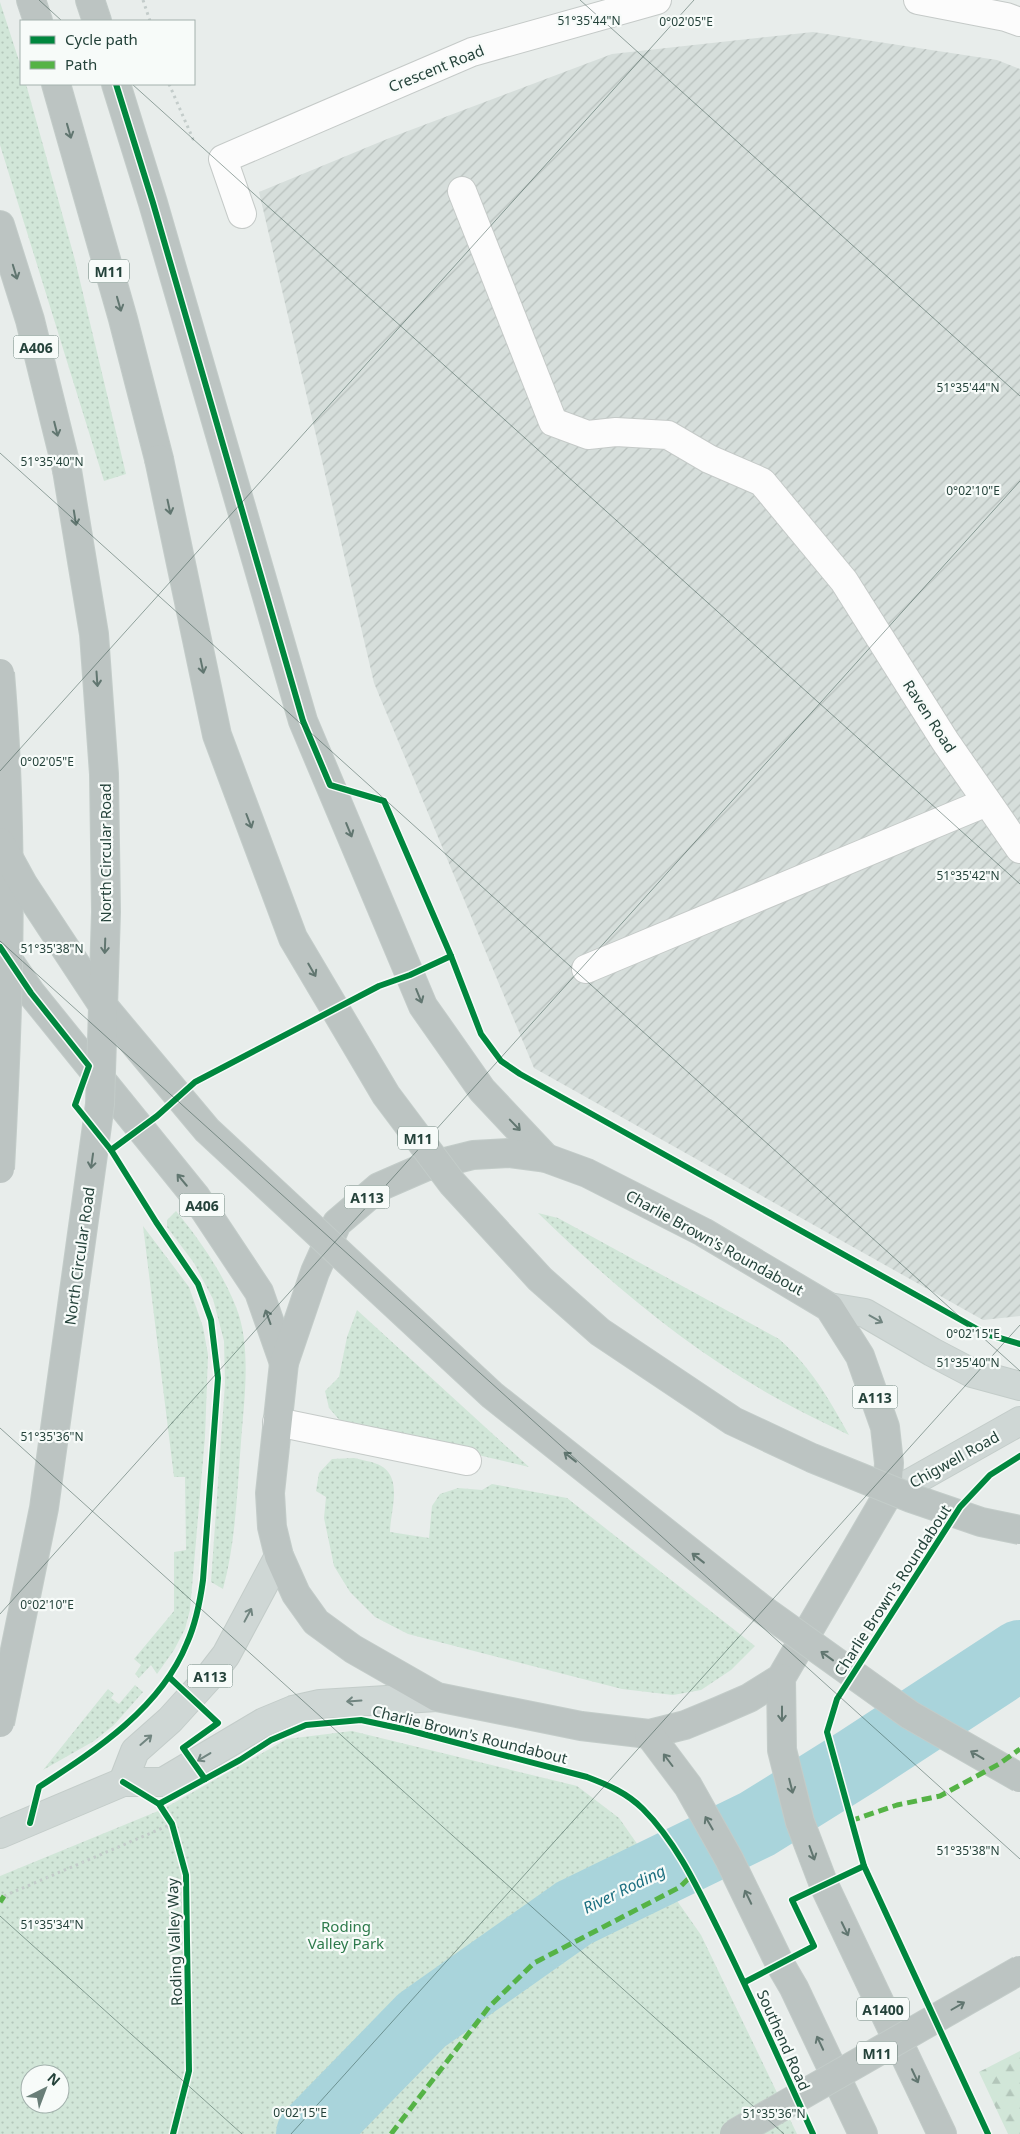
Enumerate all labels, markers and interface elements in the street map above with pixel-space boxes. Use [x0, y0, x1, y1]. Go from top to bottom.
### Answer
text: 51°35'44"N [557, 12, 621, 29]
text: 0°02'05"E [659, 13, 713, 30]
legend [20, 20, 195, 85]
text: Cycle path [65, 29, 138, 49]
street label: Crescent Road [385, 40, 487, 96]
text: Path [65, 54, 97, 74]
one-way arrow [65, 122, 75, 138]
road number: M11 [89, 260, 129, 282]
one-way arrow [10, 263, 20, 279]
one-way arrow [114, 295, 124, 311]
road number: A406 [14, 336, 58, 358]
text: 51°35'44"N [936, 379, 1000, 396]
one-way arrow [52, 420, 62, 436]
text: 51°35'40"N [20, 453, 84, 470]
text: 0°02'10"E [946, 482, 1000, 499]
one-way arrow [165, 498, 174, 514]
one-way arrow [70, 510, 80, 526]
one-way arrow [198, 657, 208, 673]
one-way arrow [92, 671, 102, 687]
street label: Raven Road [899, 676, 961, 756]
text: 0°02'05"E [20, 753, 74, 770]
street label: North Circular Road [95, 783, 115, 923]
one-way arrow [245, 813, 255, 828]
one-way arrow [344, 822, 354, 837]
text: 51°35'42"N [936, 867, 1000, 884]
one-way arrow [100, 938, 109, 954]
text: 51°35'38"N [20, 940, 84, 957]
one-way arrow [308, 963, 318, 977]
one-way arrow [414, 988, 424, 1003]
one-way arrow [509, 1119, 521, 1131]
road number: M11 [398, 1126, 438, 1150]
one-way arrow [87, 1152, 97, 1168]
one-way arrow [176, 1173, 187, 1186]
street label: Charlie Brown's Roundabout [623, 1185, 808, 1300]
street label: North Circular Road [59, 1186, 99, 1326]
road number: A113 [344, 1186, 390, 1208]
road number: A406 [180, 1194, 224, 1216]
one-way arrow [263, 1310, 272, 1325]
one-way arrow [868, 1314, 883, 1324]
text: 0°02'15"E [946, 1325, 1000, 1342]
text: 51°35'40"N [936, 1354, 1000, 1371]
road number: A113 [852, 1385, 898, 1408]
street label: Chigwell Road [906, 1426, 1002, 1492]
text: 51°35'36"N [20, 1428, 84, 1445]
one-way arrow [563, 1452, 577, 1462]
street label: Charlie Brown's Roundabout [829, 1500, 955, 1679]
one-way arrow [691, 1553, 704, 1564]
text: 0°02'10"E [20, 1596, 74, 1613]
one-way arrow [244, 1608, 253, 1623]
one-way arrow [820, 1651, 834, 1661]
road number: A113 [188, 1664, 232, 1688]
one-way arrow [346, 1697, 362, 1706]
street label: Charlie Brown's Roundabout [370, 1700, 570, 1768]
one-way arrow [777, 1706, 787, 1722]
one-way arrow [140, 1735, 153, 1746]
one-way arrow [971, 1749, 985, 1759]
one-way arrow [197, 1752, 211, 1762]
one-way arrow [663, 1754, 674, 1767]
one-way arrow [787, 1777, 796, 1793]
one-way arrow [703, 1816, 713, 1830]
text: 51°35'38"N [936, 1842, 1000, 1859]
one-way arrow [808, 1845, 817, 1861]
water label: River Roding [579, 1860, 669, 1918]
street label: Roding Valley Way [162, 1877, 186, 2006]
one-way arrow [743, 1890, 752, 1905]
text: 51°35'34"N [20, 1916, 84, 1933]
park label: Roding Valley Park [308, 1916, 384, 1953]
one-way arrow [841, 1921, 850, 1936]
street label: Southend Road [753, 1987, 815, 2093]
road number: A1400 [857, 1998, 909, 2020]
one-way arrow [951, 2000, 965, 2010]
one-way arrow [814, 2036, 824, 2051]
road number: M11 [857, 2042, 897, 2064]
north arrow [20, 2064, 70, 2114]
text: N [43, 2068, 65, 2090]
one-way arrow [911, 2068, 920, 2083]
text: 0°02'15"E [273, 2104, 327, 2121]
text: 51°35'36"N [742, 2105, 806, 2122]

